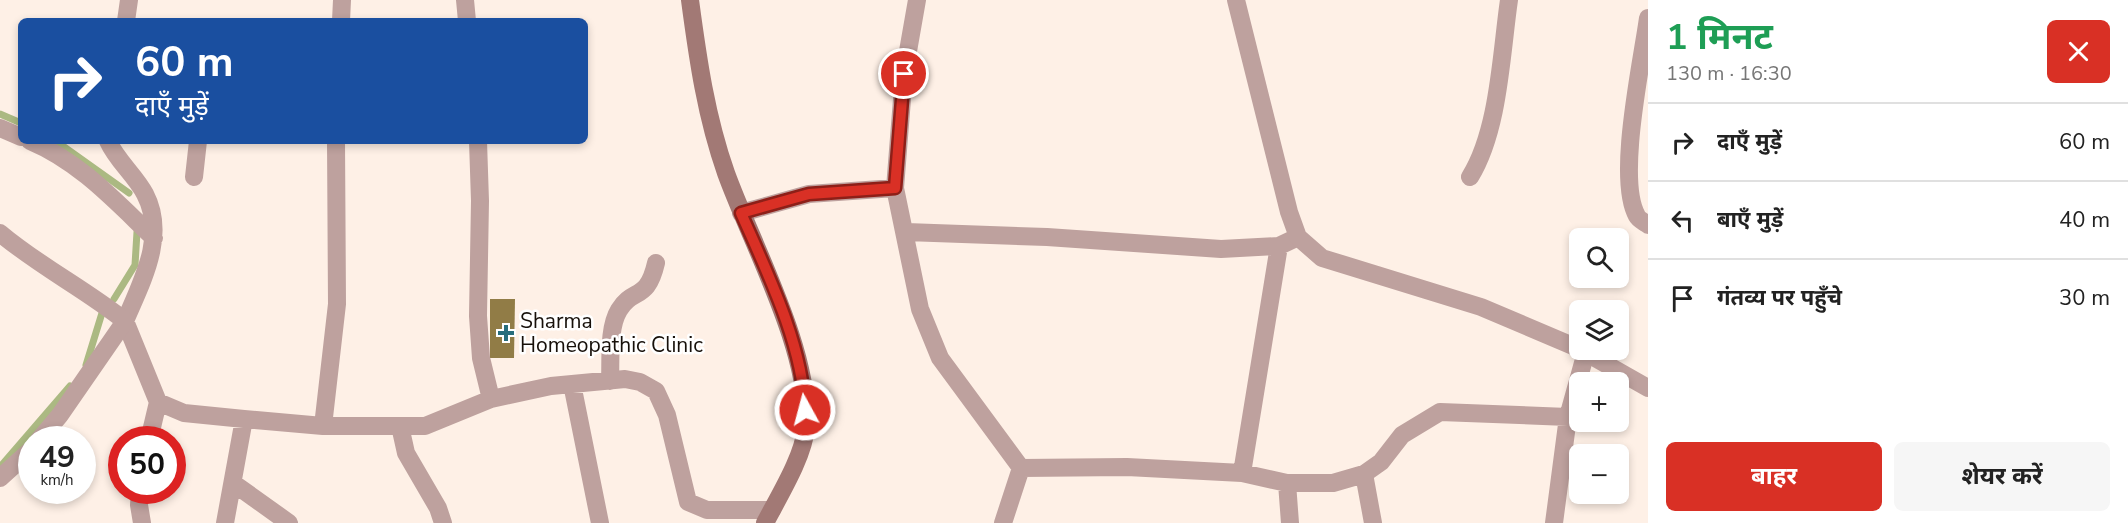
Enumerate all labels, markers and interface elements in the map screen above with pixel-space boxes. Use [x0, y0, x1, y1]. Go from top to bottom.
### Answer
text: 1 मिनट [1666, 13, 1773, 62]
button: close [2047, 20, 2110, 83]
text: 60 m [135, 34, 234, 91]
icon: right [36, 42, 114, 120]
pin [878, 48, 929, 99]
icon: arrive [887, 57, 920, 90]
text: 130 m · 16:30 [1666, 60, 1792, 87]
text: दाएँ मुड़ें [135, 88, 209, 125]
icon: right [1666, 126, 1699, 159]
text: दाएँ मुड़ें [1717, 127, 1782, 157]
text: 60 m [2059, 127, 2110, 157]
icon: left [1666, 204, 1699, 237]
text: बाएँ मुड़ें [1717, 205, 1783, 235]
text: 40 m [2059, 205, 2110, 235]
map controls [1569, 228, 1629, 504]
button: search [1569, 228, 1629, 288]
icon: arrive [1666, 282, 1699, 315]
text: गंतव्य पर पहुँचे [1717, 283, 1842, 313]
text: 30 m [2059, 283, 2110, 313]
button: layers [1569, 300, 1629, 360]
place label: Sharma Homeopathic Clinic [520, 307, 703, 359]
marker: Sharma Homeopathic Clinic [497, 324, 515, 342]
button: + [1569, 372, 1629, 432]
position arrow [773, 378, 837, 442]
speed limit sign: 50 [108, 426, 186, 504]
text: 49 [39, 437, 75, 478]
button: बाहर [1666, 442, 1882, 511]
button: शेयर करें [1894, 442, 2110, 511]
button: − [1569, 444, 1629, 504]
text: km/h [40, 470, 74, 490]

